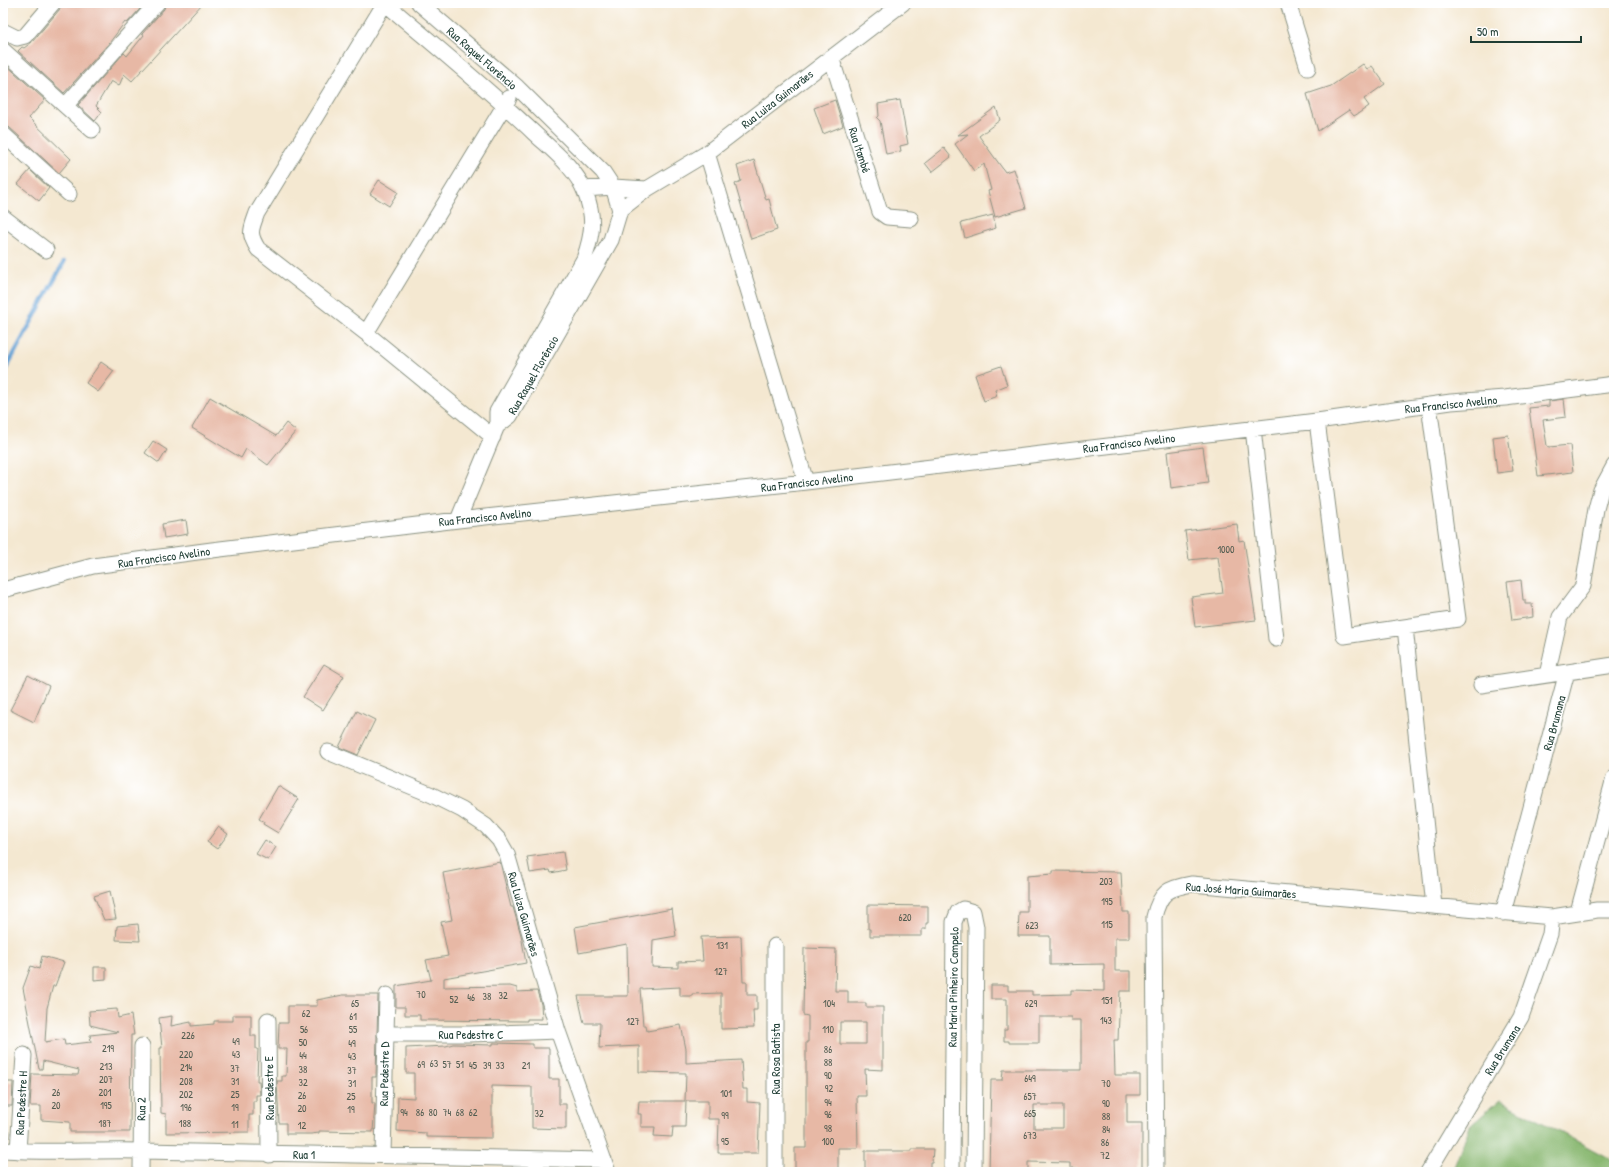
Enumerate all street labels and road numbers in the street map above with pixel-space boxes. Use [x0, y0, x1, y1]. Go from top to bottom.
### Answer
street label: Rua Raquel Florêncio [443, 23, 521, 94]
street label: Rua Luiza Guimarães [737, 65, 817, 133]
street label: Rua Itambé [845, 125, 875, 175]
street label: Rua Raquel Florêncio [504, 332, 563, 418]
street label: Rua Francisco Avelino [1404, 391, 1498, 417]
street label: Rua Francisco Avelino [1082, 429, 1176, 457]
street label: Rua Francisco Avelino [760, 468, 854, 496]
street label: Rua Francisco Avelino [438, 504, 532, 530]
street label: Rua Francisco Avelino [117, 542, 211, 572]
street label: Rua Brumana [1539, 693, 1570, 752]
street label: Rua Luiza Guimarães [504, 870, 544, 959]
street label: Rua José Maria Guimarães [1185, 878, 1297, 902]
street label: Rua Maria Pinheiro Campelo [943, 927, 963, 1047]
street label: Rua Brumana [1480, 1021, 1524, 1078]
street label: Rua Rosa Batista [767, 1023, 784, 1095]
street label: Rua Pedestre C [438, 1026, 504, 1043]
street label: Rua Pedestre D [375, 1041, 393, 1106]
street label: Rua Pedestre E [260, 1055, 278, 1120]
street label: Rua Pedestre H [11, 1070, 31, 1136]
street label: Rua 2 [132, 1097, 150, 1121]
street label: Rua 1 [293, 1146, 315, 1163]

